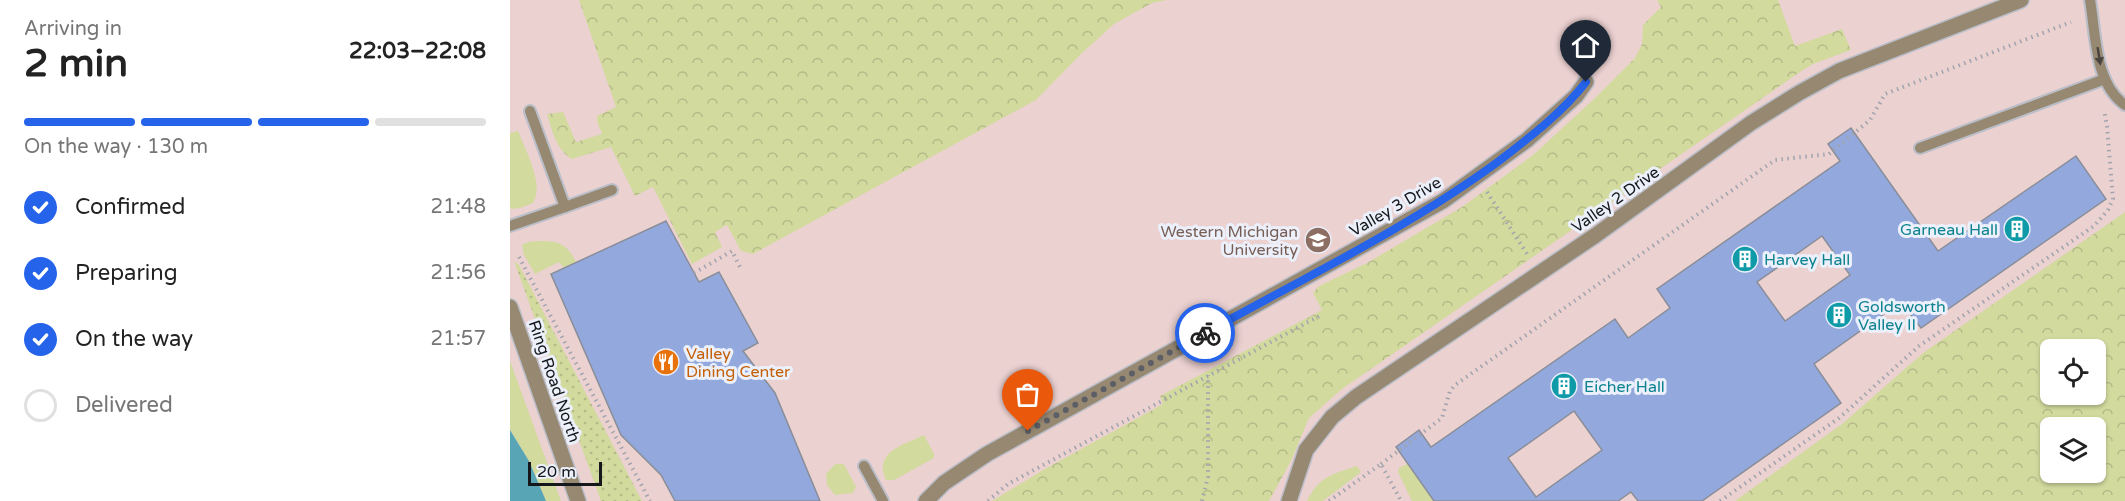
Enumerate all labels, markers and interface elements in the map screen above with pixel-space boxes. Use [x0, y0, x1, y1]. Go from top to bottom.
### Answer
text: Arriving in [24, 17, 122, 41]
pin [1560, 20, 1611, 82]
icon: home [1569, 29, 1602, 62]
text: 22:03–22:08 [349, 38, 486, 64]
text: 2 min [24, 40, 128, 87]
one-way arrow [2095, 47, 2104, 66]
text: On the way · 130 m [24, 135, 208, 159]
street label: Valley 2 Drive [1568, 162, 1663, 237]
street label: Valley 3 Drive [1346, 173, 1445, 241]
icon: check [24, 191, 57, 224]
text: Confirmed [75, 194, 185, 220]
text: 21:48 [431, 195, 486, 219]
building icon: Garneau Hall [2002, 214, 2032, 244]
place label: Garneau Hall [1900, 220, 1998, 240]
place label: Western Michigan University [1160, 222, 1298, 260]
school or university icon: Western Michigan University [1303, 225, 1333, 255]
building icon: Harvey Hall [1730, 244, 1760, 274]
place label: Harvey Hall [1764, 250, 1850, 270]
icon: check [24, 257, 57, 290]
text: Preparing [75, 260, 178, 286]
text: 21:56 [431, 261, 486, 285]
place label: Goldsworth Valley II [1858, 297, 1946, 335]
building icon: Goldsworth Valley II [1824, 300, 1854, 330]
courier [1175, 303, 1235, 363]
icon: bike [1189, 317, 1222, 350]
street label: Ring Road North [524, 318, 584, 445]
icon: check [24, 323, 57, 356]
text: On the way [75, 326, 193, 352]
text: 21:57 [431, 327, 486, 351]
map controls [2040, 339, 2106, 483]
button: locate [2040, 339, 2106, 405]
place label: Valley Dining Center [686, 344, 791, 382]
restaurant icon: Valley Dining Center [651, 347, 681, 377]
pin [1002, 369, 1053, 431]
building icon: Eicher Hall [1549, 371, 1579, 401]
place label: Eicher Hall [1584, 377, 1665, 397]
icon: bag [1011, 378, 1044, 411]
text: Delivered [75, 392, 173, 418]
button: layers [2040, 417, 2106, 483]
scale bar [528, 459, 602, 486]
text: 20 m [537, 462, 576, 482]

